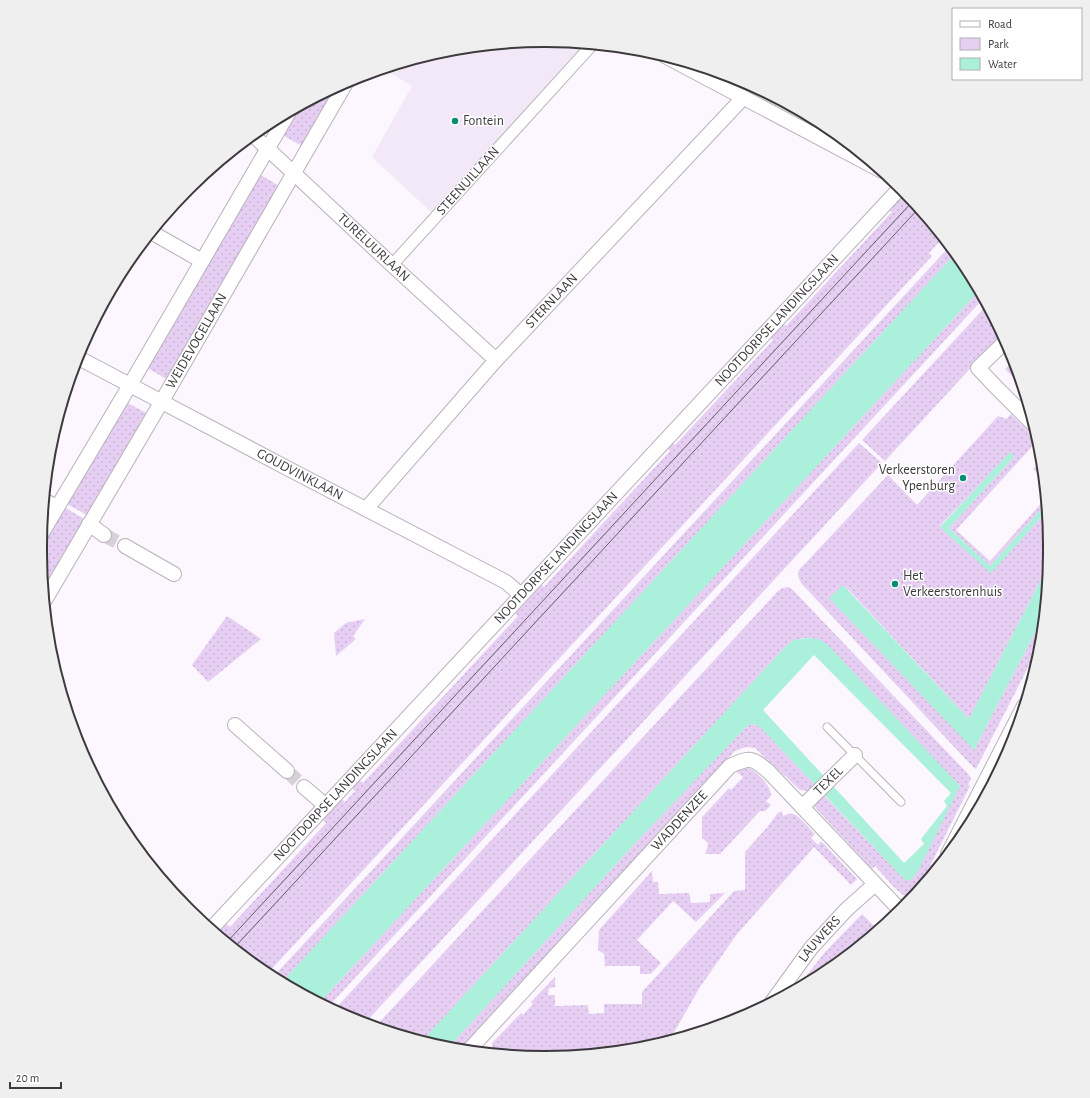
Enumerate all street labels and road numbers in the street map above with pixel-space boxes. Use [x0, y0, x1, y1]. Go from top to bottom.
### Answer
street label: STEENUILLAAN [434, 144, 502, 218]
street label: TURELUURLAAN [335, 211, 412, 284]
street label: NOOTDORPSE LANDINGSLAAN [712, 252, 841, 389]
street label: STERNLAAN [523, 271, 580, 331]
street label: WEIDEVOGELLAAN [164, 291, 230, 391]
street label: GOUDVINKLAAN [254, 446, 345, 503]
street label: NOOTDORPSE LANDINGSLAAN [492, 489, 621, 626]
street label: NOOTDORPSE LANDINGSLAAN [271, 726, 400, 864]
street label: TEXEL [811, 764, 846, 798]
street label: WADDENZEE [649, 788, 710, 854]
street label: LAUWERS [796, 914, 844, 965]

